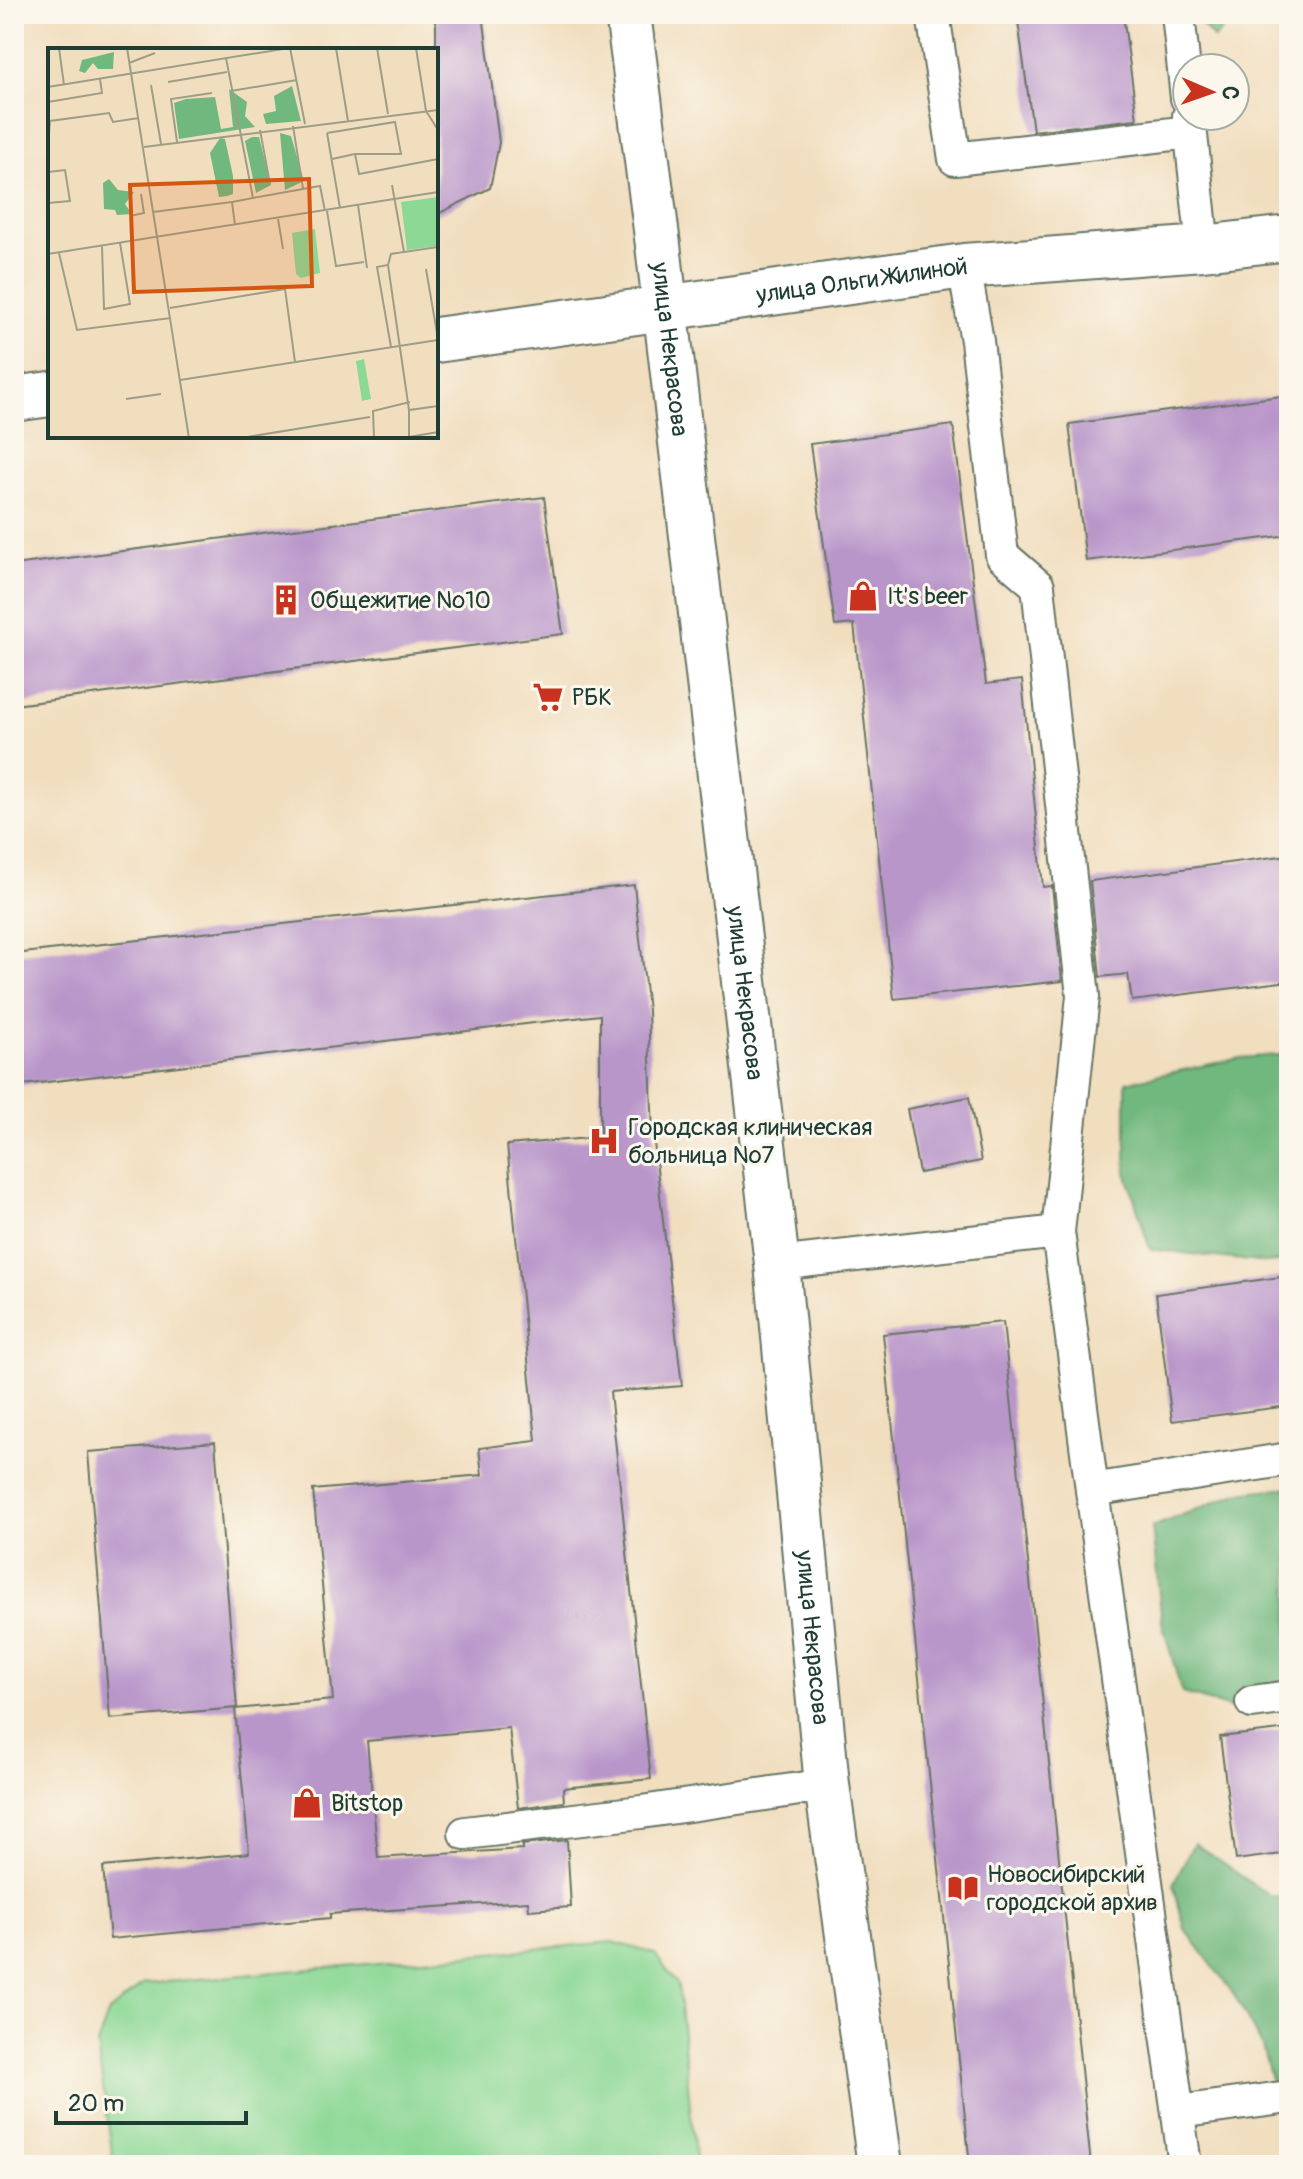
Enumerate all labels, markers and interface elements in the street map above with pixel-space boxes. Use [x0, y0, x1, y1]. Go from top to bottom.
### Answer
inset map [48, 48, 438, 438]
north arrow [1171, 52, 1251, 132]
text: С [1216, 85, 1244, 100]
street label: улица Ольги Жилиной [754, 252, 969, 310]
street label: улица Некрасова [645, 260, 694, 438]
shop icon: It's beer [846, 579, 880, 613]
place label: It's beer [887, 582, 969, 611]
building icon: Общежитие №10 [269, 583, 303, 617]
place label: Общежитие №10 [310, 586, 491, 615]
supermarket icon: РБК [531, 680, 565, 714]
place label: РБК [572, 683, 612, 712]
street label: улица Некрасова [720, 903, 769, 1082]
place label: Городская клиническая больница №7 [628, 1113, 873, 1170]
hospital icon: Городская клиническая больница №7 [587, 1124, 621, 1158]
street label: улица Некрасова [789, 1548, 835, 1726]
shop icon: Bitstop [290, 1786, 324, 1820]
place label: Bitstop [331, 1789, 403, 1818]
place label: Новосибирский городской архив [987, 1860, 1158, 1917]
library icon: Новосибирский городской архив [946, 1871, 980, 1905]
scale bar [56, 2075, 246, 2125]
text: 20 m [68, 2089, 124, 2118]

